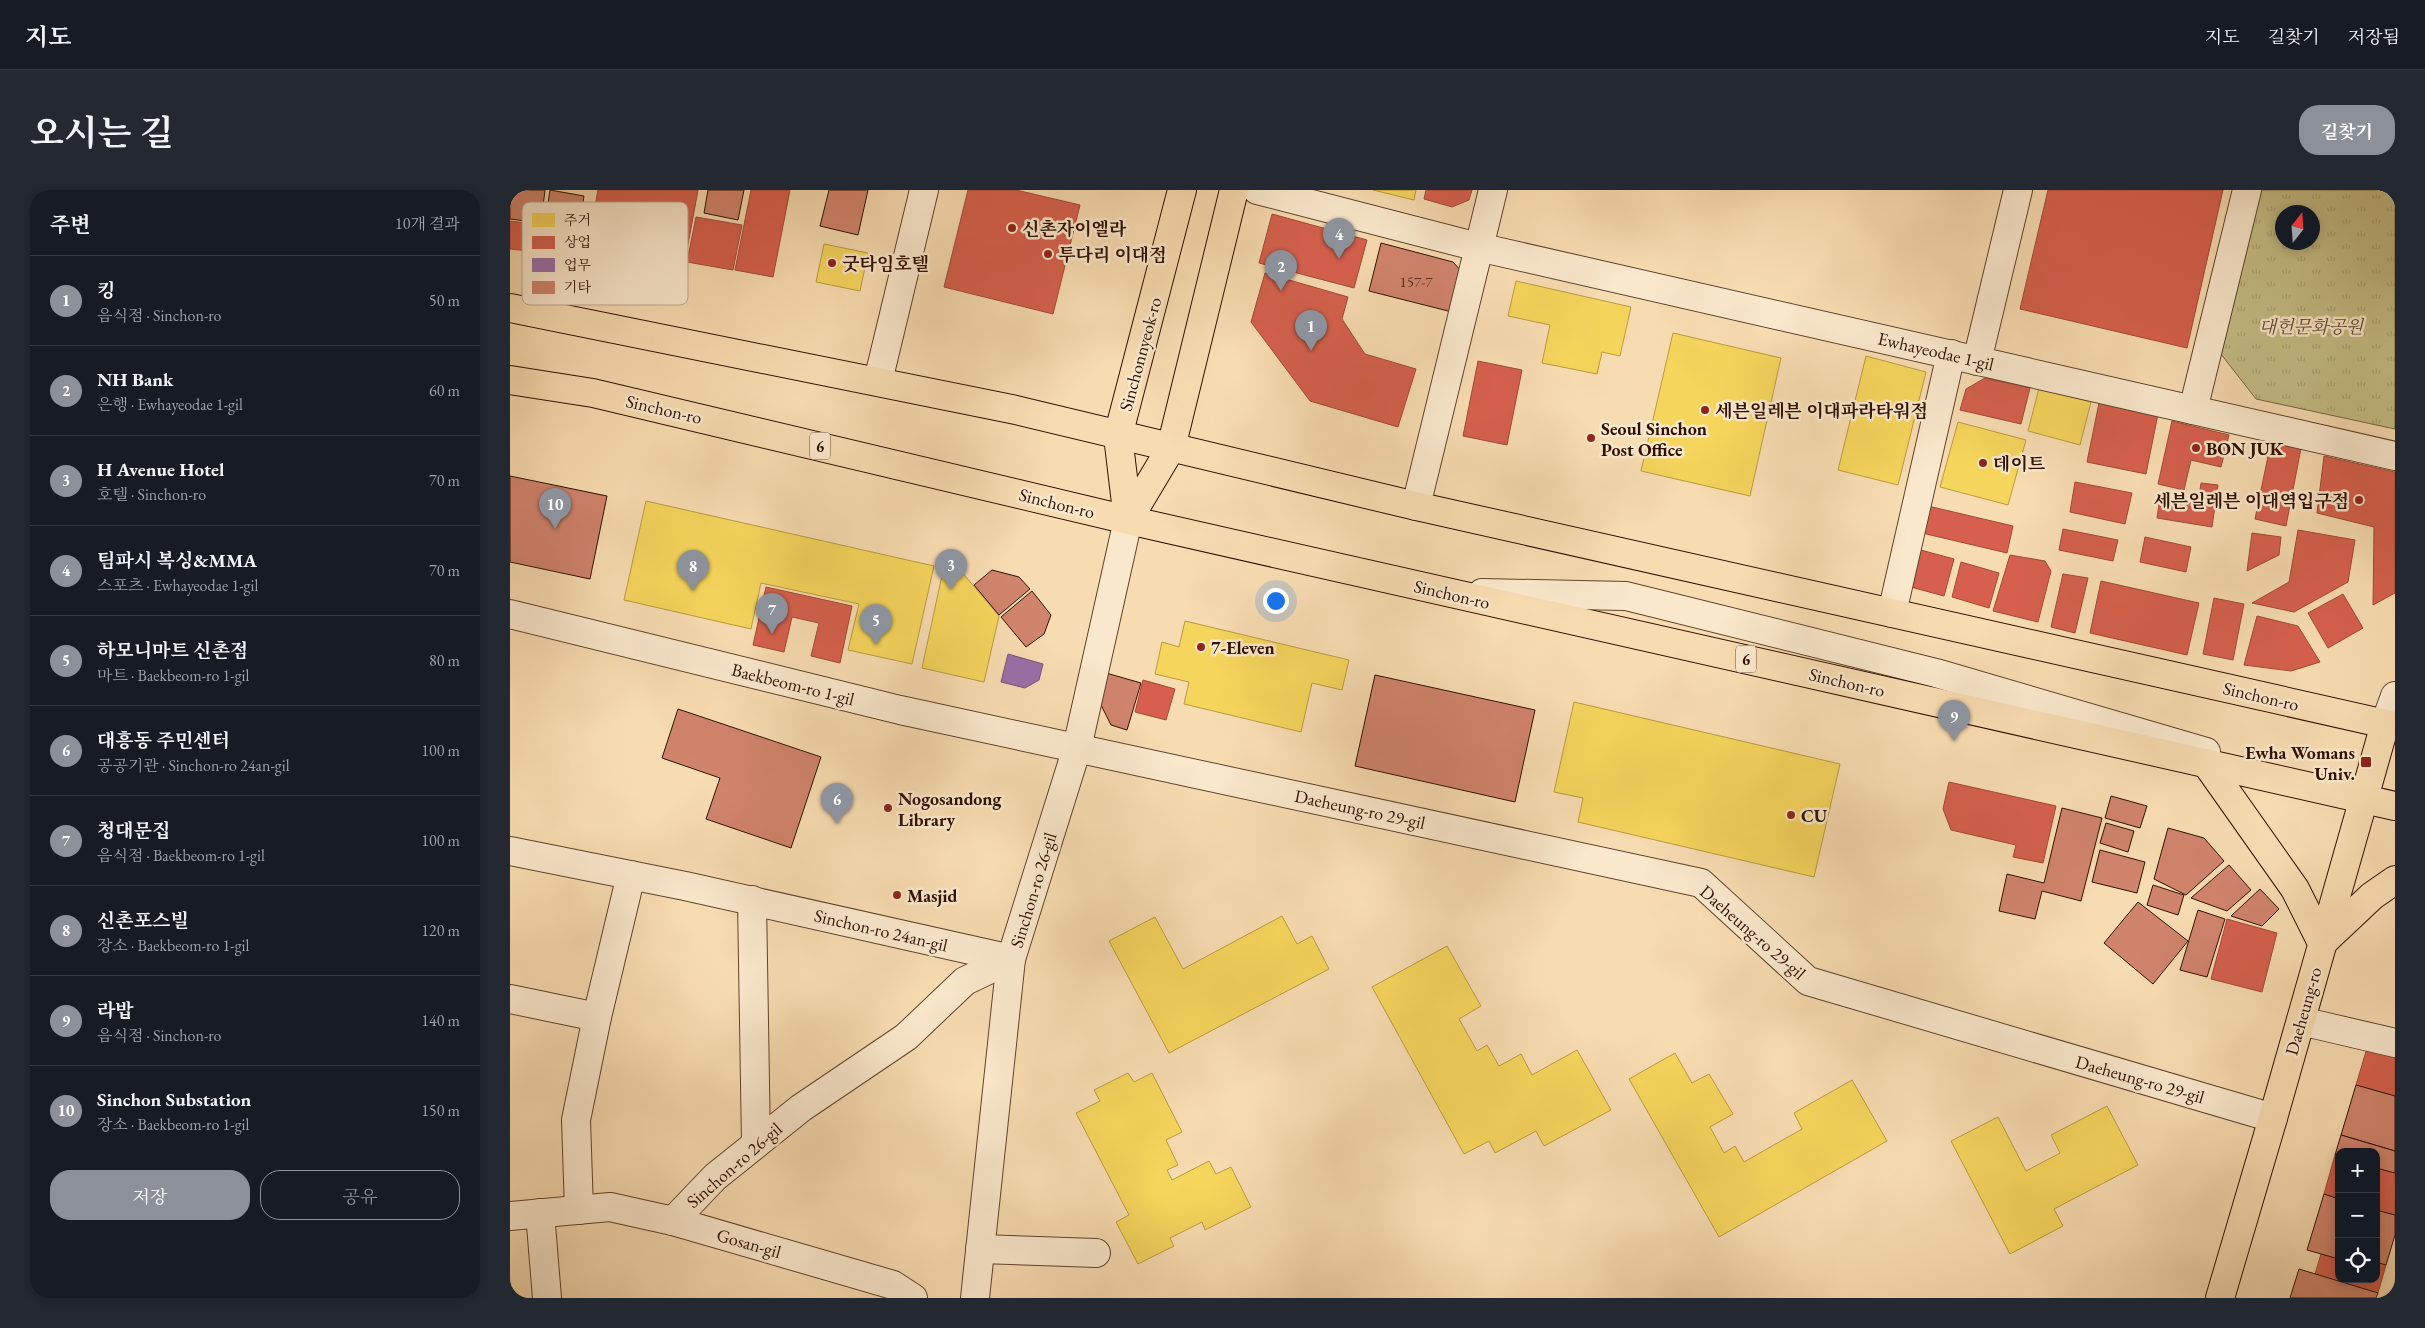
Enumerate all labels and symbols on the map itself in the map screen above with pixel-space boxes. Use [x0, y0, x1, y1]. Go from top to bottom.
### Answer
legend [522, 202, 688, 305]
north arrow [2275, 205, 2320, 250]
text: 주거 [564, 211, 591, 229]
place label: 신촌자이엘라 [1022, 217, 1127, 240]
pin: 4 [1323, 218, 1355, 259]
marker: 신촌자이엘라 [1006, 222, 1018, 234]
text: 상업 [564, 233, 591, 251]
place label: 투다리 이대점 [1058, 243, 1167, 266]
marker: 투다리 이대점 [1042, 248, 1054, 260]
pin: 2 [1265, 250, 1297, 291]
place label: 굿타임호텔 [842, 252, 929, 275]
text: 업무 [564, 256, 592, 274]
marker: 굿타임호텔 [826, 257, 838, 269]
house number: 157-7 [1400, 272, 1433, 291]
text: 기타 [564, 278, 592, 296]
street label: Sinchonnyeok-ro [1114, 294, 1166, 414]
pin: 1 [1295, 310, 1327, 351]
park label: 대헌문화공원 [2259, 315, 2365, 338]
street label: Ewhayeodae 1-gil [1876, 326, 1996, 376]
street label: Sinchon-ro [624, 389, 704, 429]
place label: 세븐일레븐 이대파라타워점 [1715, 399, 1928, 422]
marker: 세븐일레븐 이대파라타워점 [1699, 404, 1711, 416]
place label: Seoul Sinchon Post Office [1601, 417, 1707, 461]
road number: 6 [810, 432, 830, 460]
marker: Seoul Sinchon Post Office [1585, 432, 1597, 444]
place label: BON JUK [2206, 437, 2284, 460]
marker: BON JUK [2190, 442, 2202, 454]
place label: 데이트 [1993, 452, 2046, 475]
marker: 데이트 [1977, 457, 1989, 469]
street label: Sinchon-ro [1017, 483, 1097, 524]
pin: 10 [539, 488, 571, 529]
place label: 세븐일레븐 이대역입구점 [2153, 489, 2349, 512]
marker: 세븐일레븐 이대역입구점 [2353, 494, 2365, 506]
pin: 3 [935, 549, 967, 590]
pin: 8 [677, 550, 709, 591]
street label: Sinchon-ro [1412, 574, 1492, 614]
your location [1263, 588, 1289, 614]
pin: 7 [756, 593, 788, 634]
pin: 5 [860, 604, 892, 645]
place label: 7-Eleven [1211, 636, 1275, 659]
marker: 7-Eleven [1195, 641, 1207, 653]
road number: 6 [1736, 646, 1756, 672]
street label: Baekbeom-ro 1-gil [729, 658, 857, 710]
street label: Sinchon-ro [1807, 662, 1887, 702]
street label: Sinchon-ro [2221, 676, 2301, 716]
pin: 9 [1938, 700, 1970, 741]
place label: Ewha Womans Univ. [2245, 741, 2355, 785]
marker: Ewha Womans Univ. [2359, 755, 2373, 769]
pin: 6 [821, 783, 853, 824]
street label: Daeheung-ro 29-gil [1293, 784, 1427, 834]
place label: Nogosandong Library [898, 787, 1003, 831]
marker: Nogosandong Library [882, 802, 894, 814]
place label: CU [1801, 804, 1828, 827]
marker: CU [1785, 809, 1797, 821]
street label: Sinchon-ro 26-gil [1005, 829, 1061, 951]
street label: Daeheung-ro 29-gil [1695, 880, 1811, 984]
place label: Masjid [907, 884, 958, 907]
marker: Masjid [891, 889, 903, 901]
street label: Sinchon-ro 24an-gil [812, 903, 950, 957]
street label: Daeheung-ro [2279, 964, 2327, 1058]
street label: Daeheung-ro 29-gil [2073, 1050, 2207, 1108]
street label: Sinchon-ro 26-gil [681, 1117, 787, 1213]
street label: Gosan-gil [714, 1223, 784, 1263]

